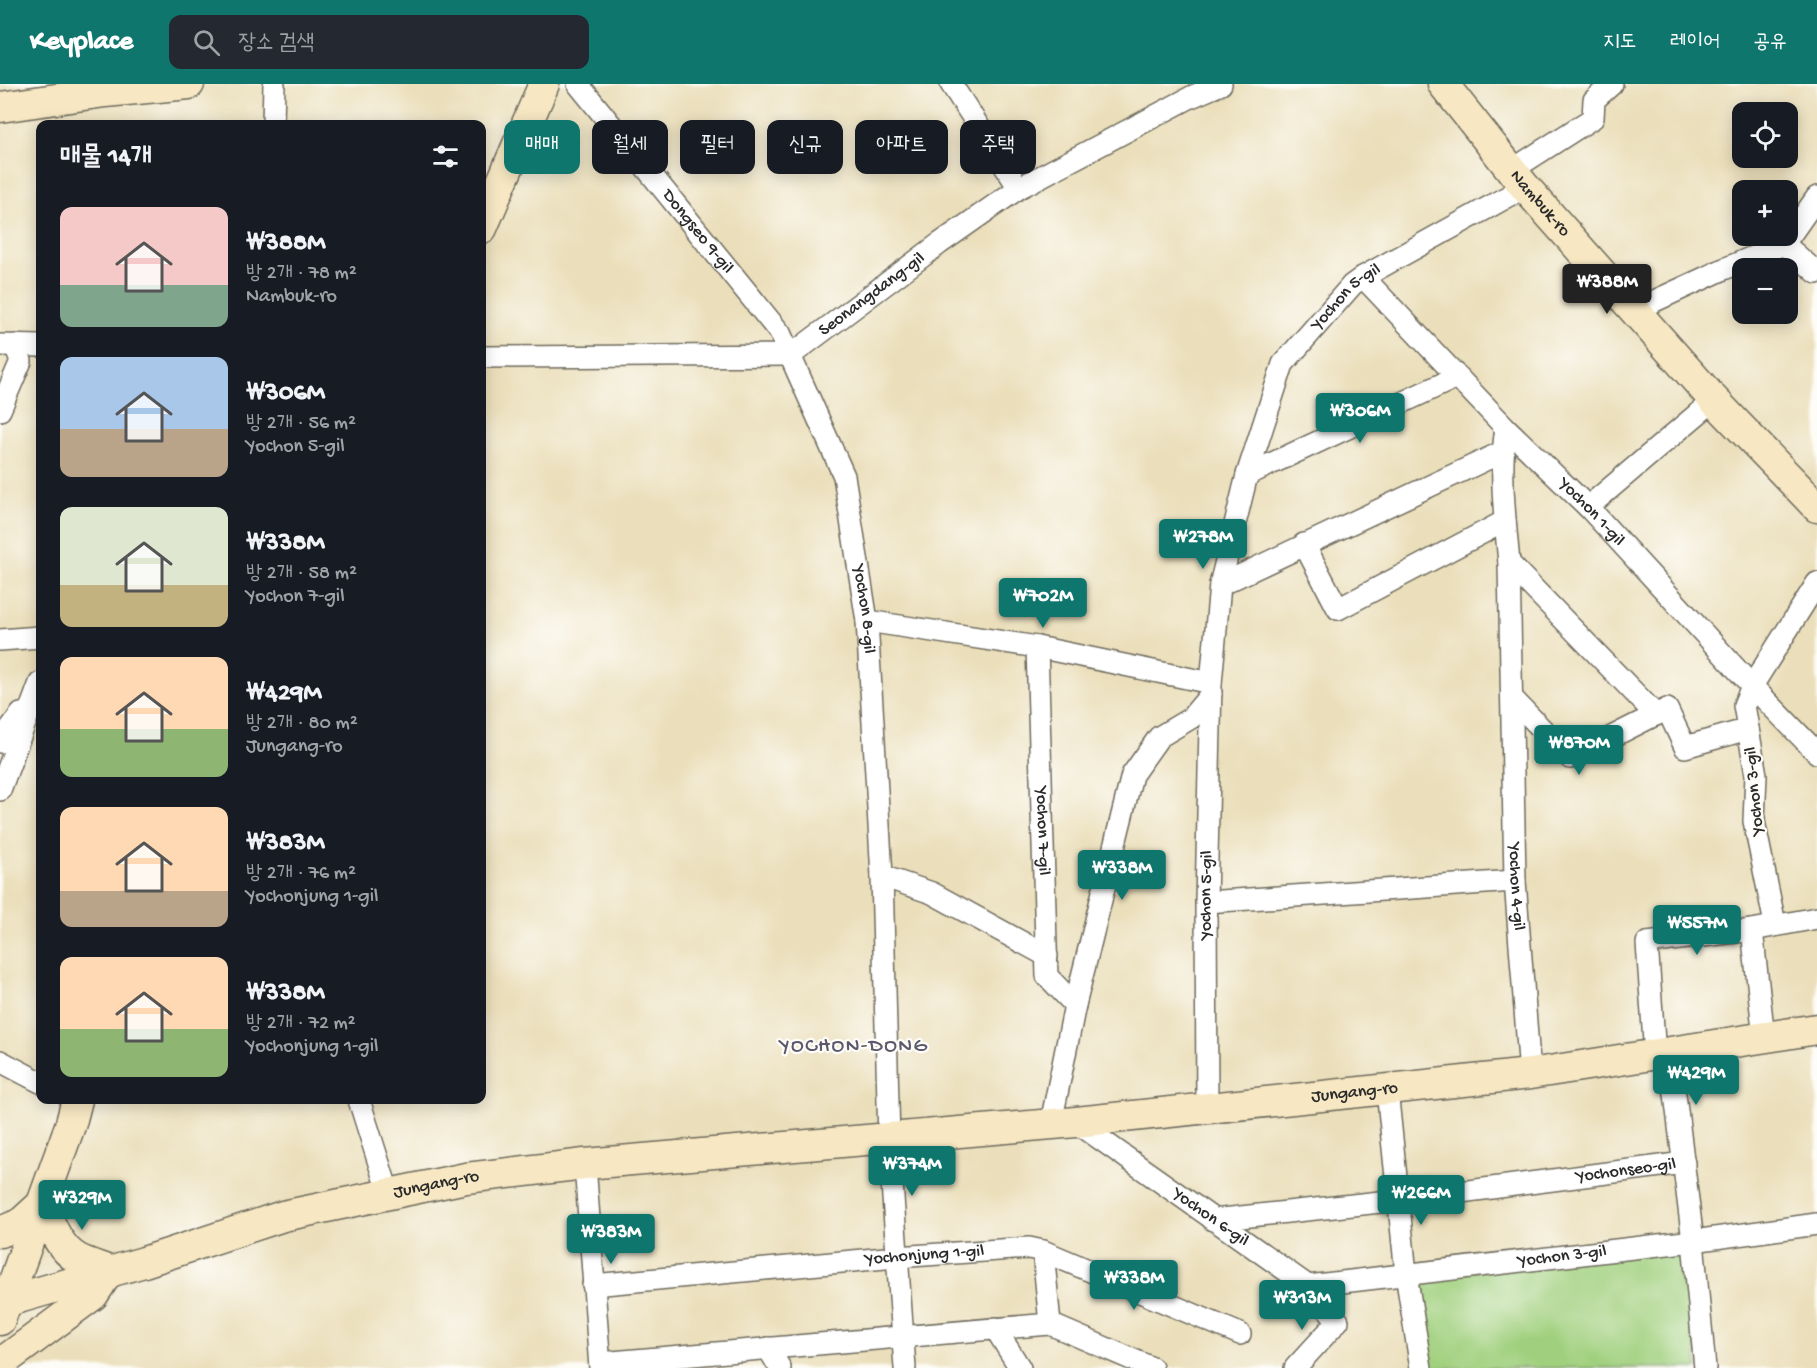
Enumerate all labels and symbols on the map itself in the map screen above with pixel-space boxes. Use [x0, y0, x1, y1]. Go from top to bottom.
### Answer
street label: Nambuk-ro [1505, 166, 1575, 241]
street label: Dongseo 9-gil [657, 184, 738, 278]
street label: Seonangdang-gil [814, 248, 929, 341]
street label: Yochon 5-gil [1305, 259, 1384, 336]
pin: ₩388M [1565, 264, 1649, 315]
pin: ₩306M [1318, 393, 1402, 444]
street label: Yochon 1-gil [1552, 472, 1629, 551]
pin: ₩278M [1161, 519, 1245, 570]
street label: Yochon 8-gil [847, 561, 879, 654]
pin: ₩702M [1001, 578, 1085, 629]
pin: ₩870M [1537, 725, 1621, 776]
street label: Yochon 3-gil [1741, 746, 1770, 838]
street label: Yochon 7-gil [1031, 784, 1054, 876]
street label: Yochon 4-gil [1504, 840, 1529, 931]
pin: ₩338M [1080, 850, 1164, 901]
street label: Yochon 5-gil [1195, 850, 1218, 942]
pin: ₩557M [1655, 905, 1739, 956]
district label: YOCHON-DONG [778, 1035, 928, 1060]
pin: ₩429M [1654, 1055, 1738, 1106]
street label: Jungang-ro [1310, 1078, 1399, 1108]
pin: ₩374M [870, 1146, 954, 1197]
street label: Yochonseo-gil [1573, 1154, 1677, 1188]
street label: Jungang-ro [392, 1166, 480, 1203]
pin: ₩266M [1379, 1175, 1463, 1226]
pin: ₩329M [40, 1180, 124, 1231]
street label: Yochon 6-gil [1167, 1182, 1253, 1251]
pin: ₩383M [569, 1214, 653, 1265]
street label: Yochonjung 1-gil [862, 1241, 985, 1270]
street label: Yochon 3-gil [1515, 1241, 1608, 1272]
pin: ₩338M [1092, 1260, 1176, 1311]
pin: ₩313M [1260, 1280, 1344, 1331]

